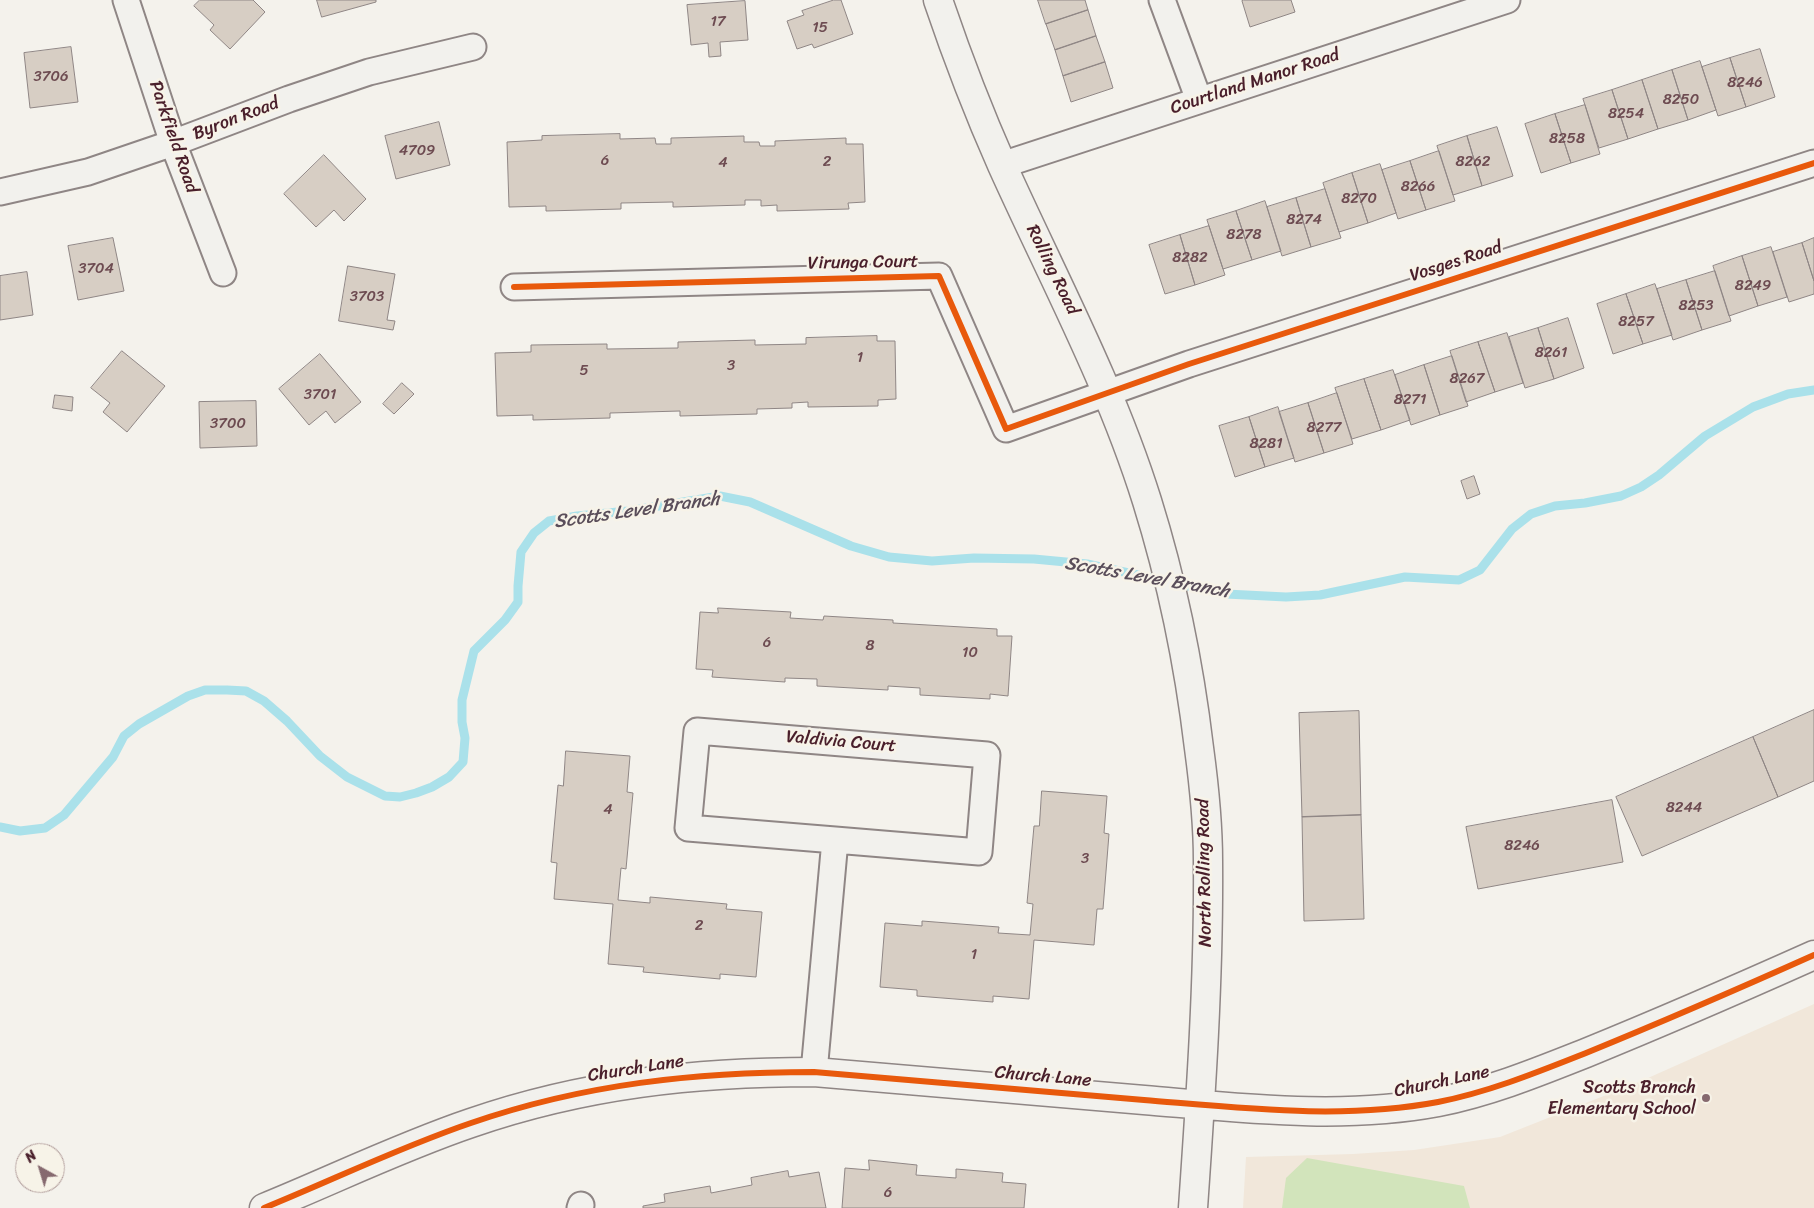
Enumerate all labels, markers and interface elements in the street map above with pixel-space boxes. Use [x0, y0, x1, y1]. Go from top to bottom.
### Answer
house number: 17 [711, 13, 725, 31]
house number: 15 [812, 19, 828, 37]
street label: Courtland Manor Road [1168, 44, 1342, 120]
house number: 3706 [34, 68, 68, 86]
house number: 8246 [1727, 74, 1763, 92]
street label: Parkfield Road [144, 78, 202, 196]
house number: 8250 [1663, 91, 1699, 109]
street label: Byron Road [190, 93, 282, 145]
house number: 8254 [1608, 105, 1644, 123]
house number: 8258 [1549, 130, 1585, 148]
house number: 4709 [399, 142, 435, 160]
house number: 6 [601, 152, 609, 170]
house number: 2 [823, 153, 831, 171]
house number: 8262 [1456, 153, 1490, 171]
house number: 4 [718, 154, 728, 172]
house number: 8266 [1401, 178, 1435, 196]
house number: 8270 [1341, 190, 1377, 208]
house number: 8274 [1286, 211, 1322, 229]
street label: Rolling Road [1021, 221, 1083, 319]
house number: 8278 [1226, 226, 1262, 244]
street label: Vosges Road [1407, 237, 1505, 287]
house number: 8282 [1172, 249, 1208, 267]
street label: Virunga Court [808, 251, 918, 275]
house number: 3704 [78, 260, 114, 278]
house number: 8249 [1735, 277, 1771, 295]
house number: 3703 [350, 288, 384, 306]
house number: 8253 [1678, 297, 1714, 315]
house number: 8257 [1618, 313, 1654, 331]
house number: 8261 [1535, 344, 1567, 362]
house number: 1 [857, 349, 863, 367]
house number: 3 [727, 357, 735, 375]
house number: 5 [579, 362, 589, 380]
house number: 8267 [1450, 370, 1484, 388]
house number: 3701 [304, 386, 336, 404]
house number: 8271 [1394, 391, 1426, 409]
house number: 3700 [210, 415, 246, 433]
house number: 8277 [1307, 419, 1341, 437]
house number: 8281 [1249, 435, 1283, 453]
water label: Scotts Level Branch [553, 488, 721, 534]
water label: Scotts Level Branch [1063, 552, 1231, 604]
house number: 6 [763, 634, 771, 652]
house number: 8 [865, 637, 875, 655]
house number: 10 [962, 644, 978, 662]
street label: Valdivia Court [785, 726, 897, 758]
street label: North Rolling Road [1193, 799, 1217, 947]
house number: 8244 [1666, 799, 1702, 817]
house number: 4 [603, 801, 613, 819]
house number: 8246 [1504, 837, 1540, 855]
house number: 3 [1081, 850, 1089, 868]
house number: 2 [695, 917, 703, 935]
house number: 1 [971, 946, 977, 964]
street label: Church Lane [586, 1051, 686, 1087]
street label: Church Lane [1392, 1061, 1492, 1103]
street label: Church Lane [994, 1062, 1092, 1092]
place label: Scotts Branch Elementary School [1547, 1077, 1696, 1120]
marker: Scotts Branch Elementary School [1700, 1092, 1712, 1104]
north arrow [15, 1143, 65, 1193]
text: N [19, 1144, 43, 1170]
house number: 6 [884, 1184, 892, 1202]

